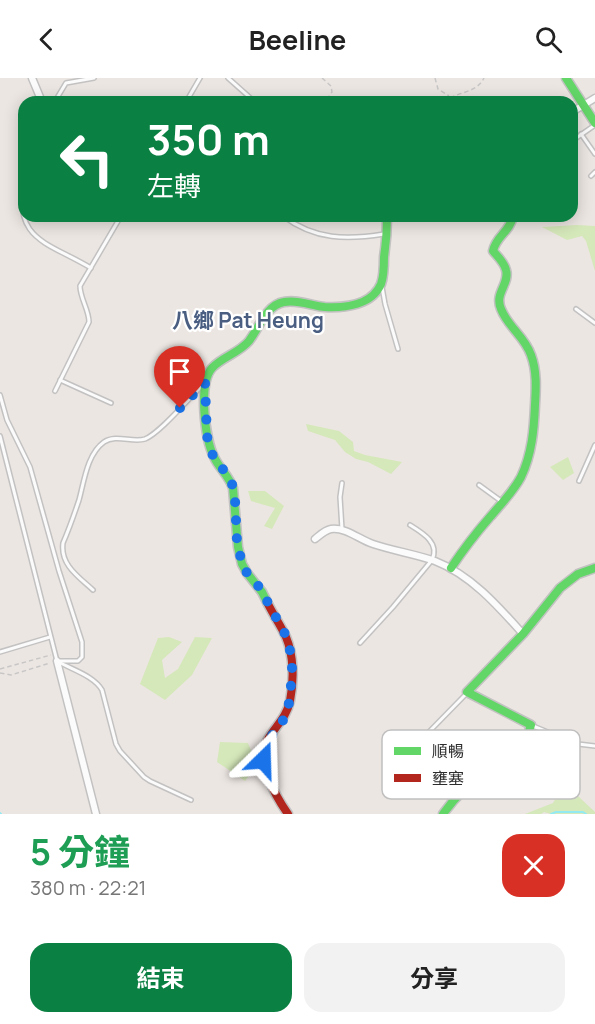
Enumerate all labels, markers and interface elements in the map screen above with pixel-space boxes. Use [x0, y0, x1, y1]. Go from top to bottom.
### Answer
text: Beeline [249, 21, 346, 58]
icon: back [30, 23, 63, 56]
icon: search [532, 23, 565, 56]
text: 350 m [147, 110, 270, 168]
icon: left [48, 120, 126, 198]
text: 左轉 [147, 167, 201, 204]
district label: 八鄉 Pat Heung [172, 306, 324, 334]
pin [154, 346, 205, 408]
icon: arrive [163, 355, 196, 388]
position arrow [231, 728, 295, 792]
legend [382, 730, 580, 799]
text: 順暢 [432, 740, 464, 762]
text: 壅塞 [432, 767, 464, 789]
text: 5 分鐘 [30, 827, 130, 876]
button: close [502, 834, 565, 897]
text: 380 m · 22:21 [30, 874, 146, 901]
button: 結束 [30, 943, 292, 1012]
button: 分享 [304, 943, 565, 1012]

